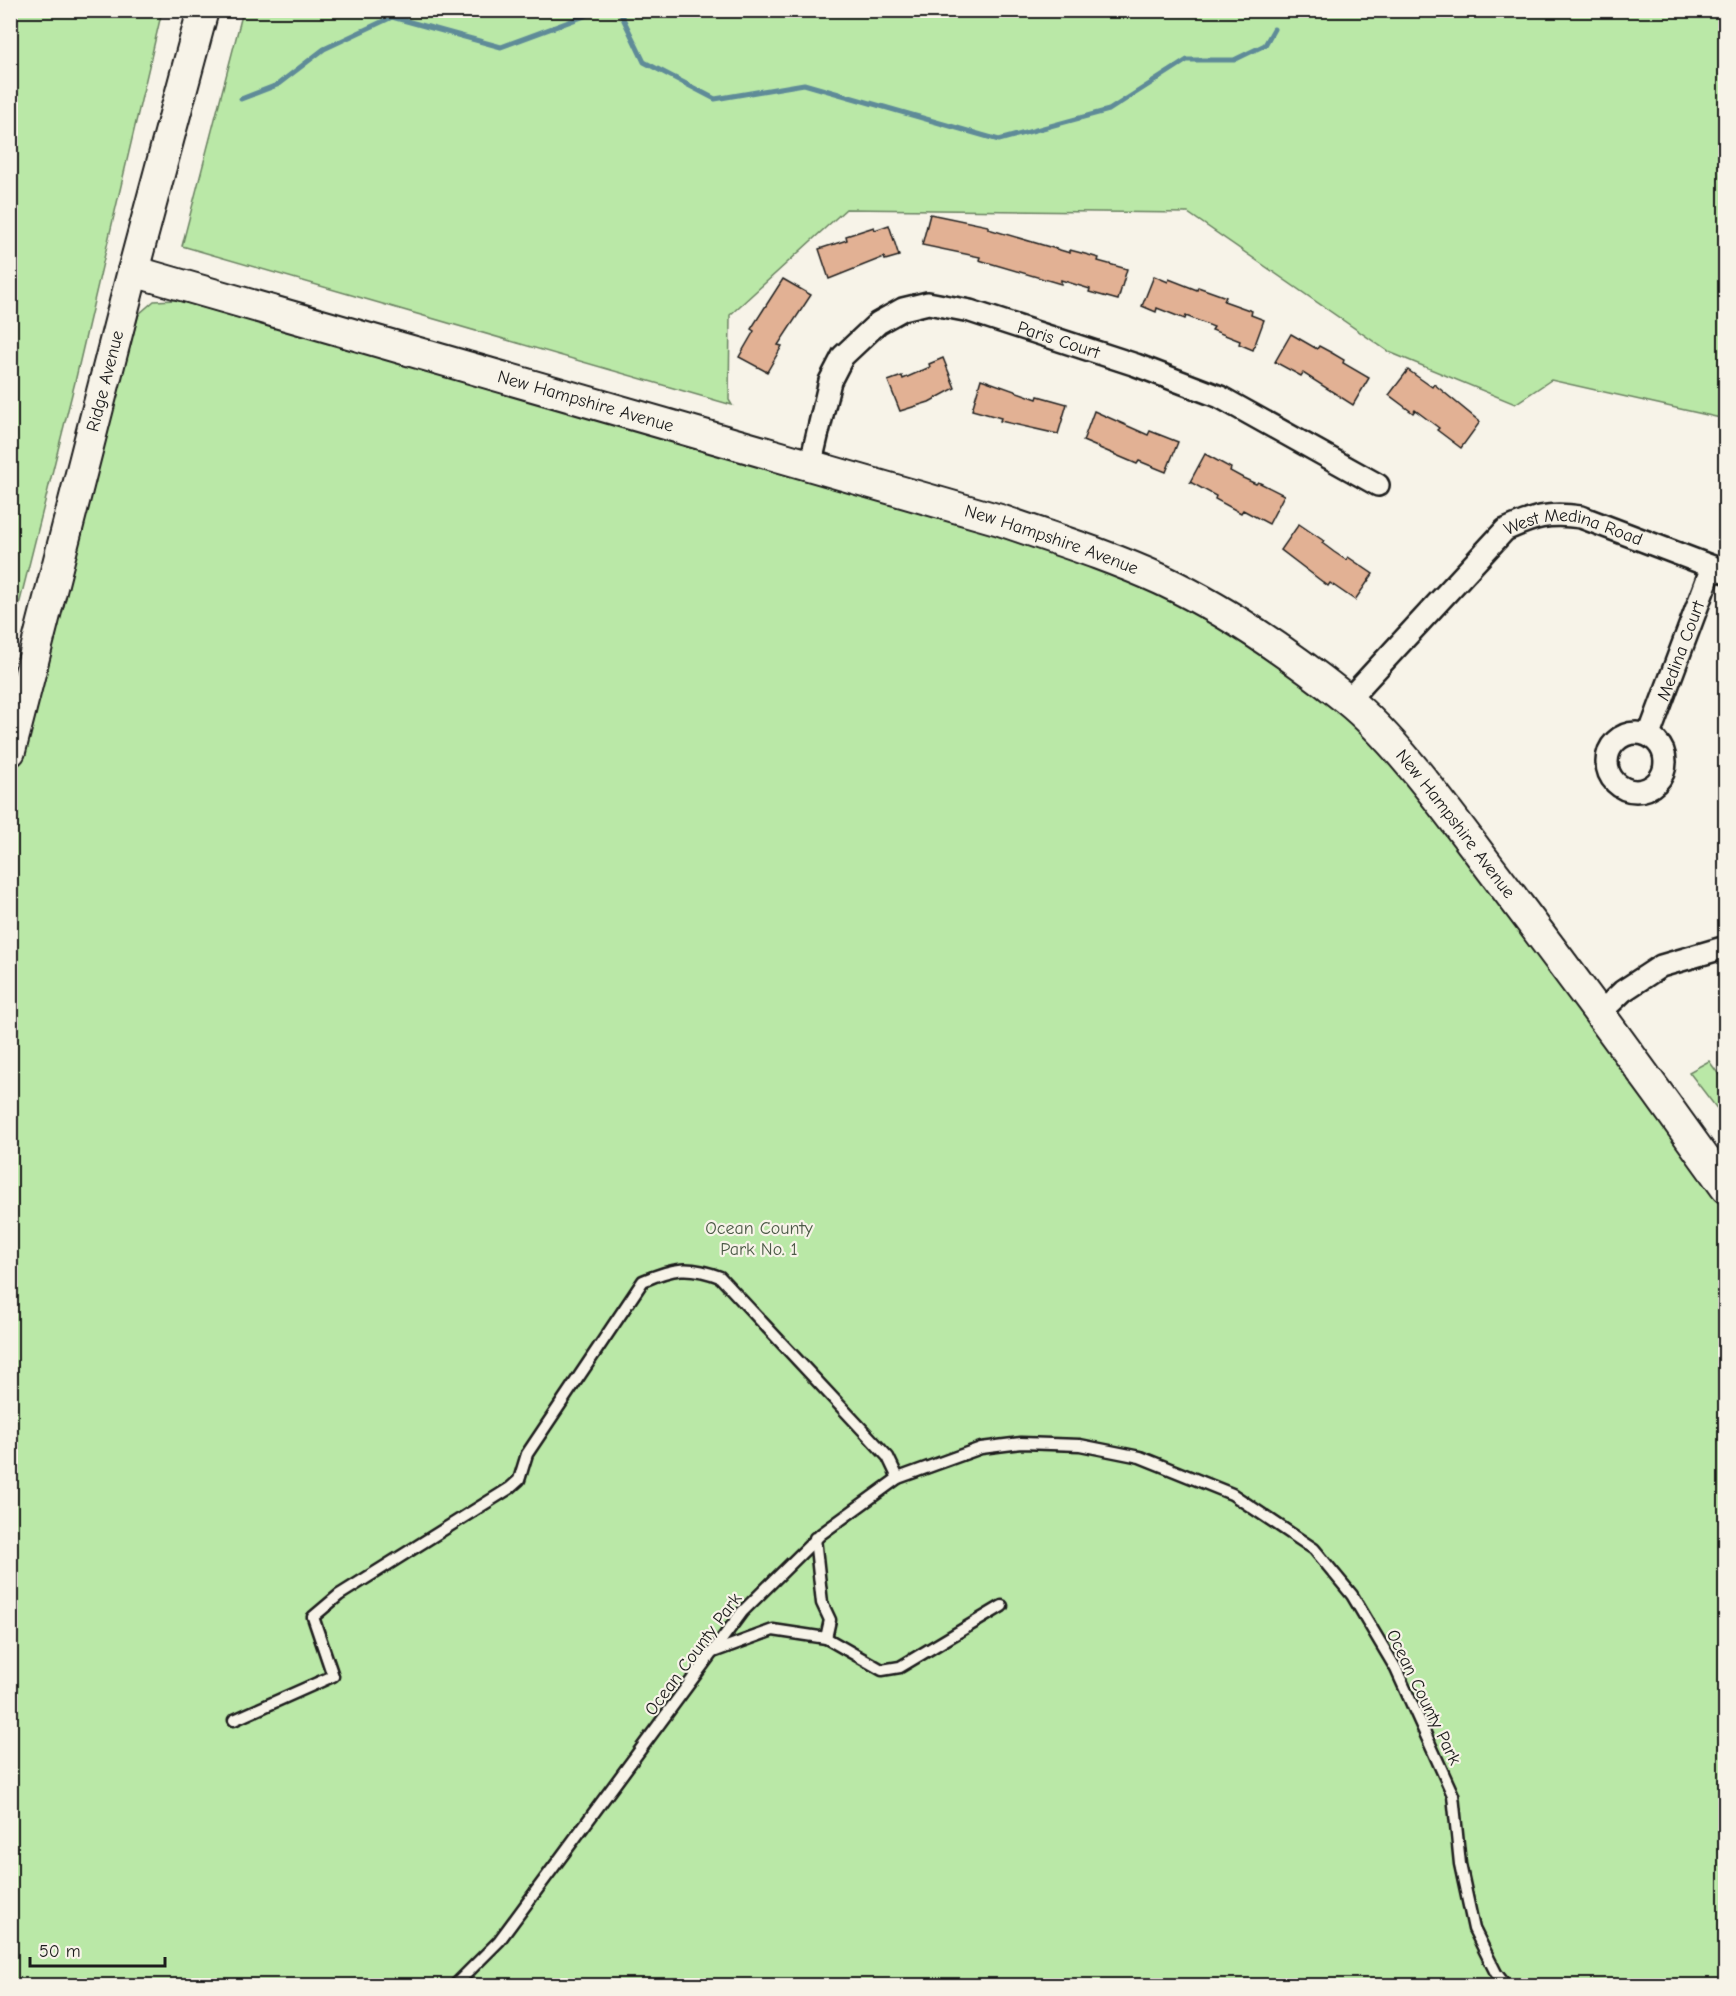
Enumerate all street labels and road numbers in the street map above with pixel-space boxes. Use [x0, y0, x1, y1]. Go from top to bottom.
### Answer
street label: Paris Court [1015, 317, 1103, 364]
street label: Ridge Avenue [82, 328, 128, 434]
street label: New Hampshire Avenue [495, 366, 676, 437]
street label: New Hampshire Avenue [962, 500, 1141, 579]
street label: West Medina Road [1501, 505, 1645, 550]
street label: Medina Court [1653, 597, 1710, 704]
street label: New Hampshire Avenue [1391, 745, 1519, 903]
street label: Ocean County Park [640, 1589, 746, 1720]
street label: Ocean County Park [1382, 1626, 1466, 1769]

